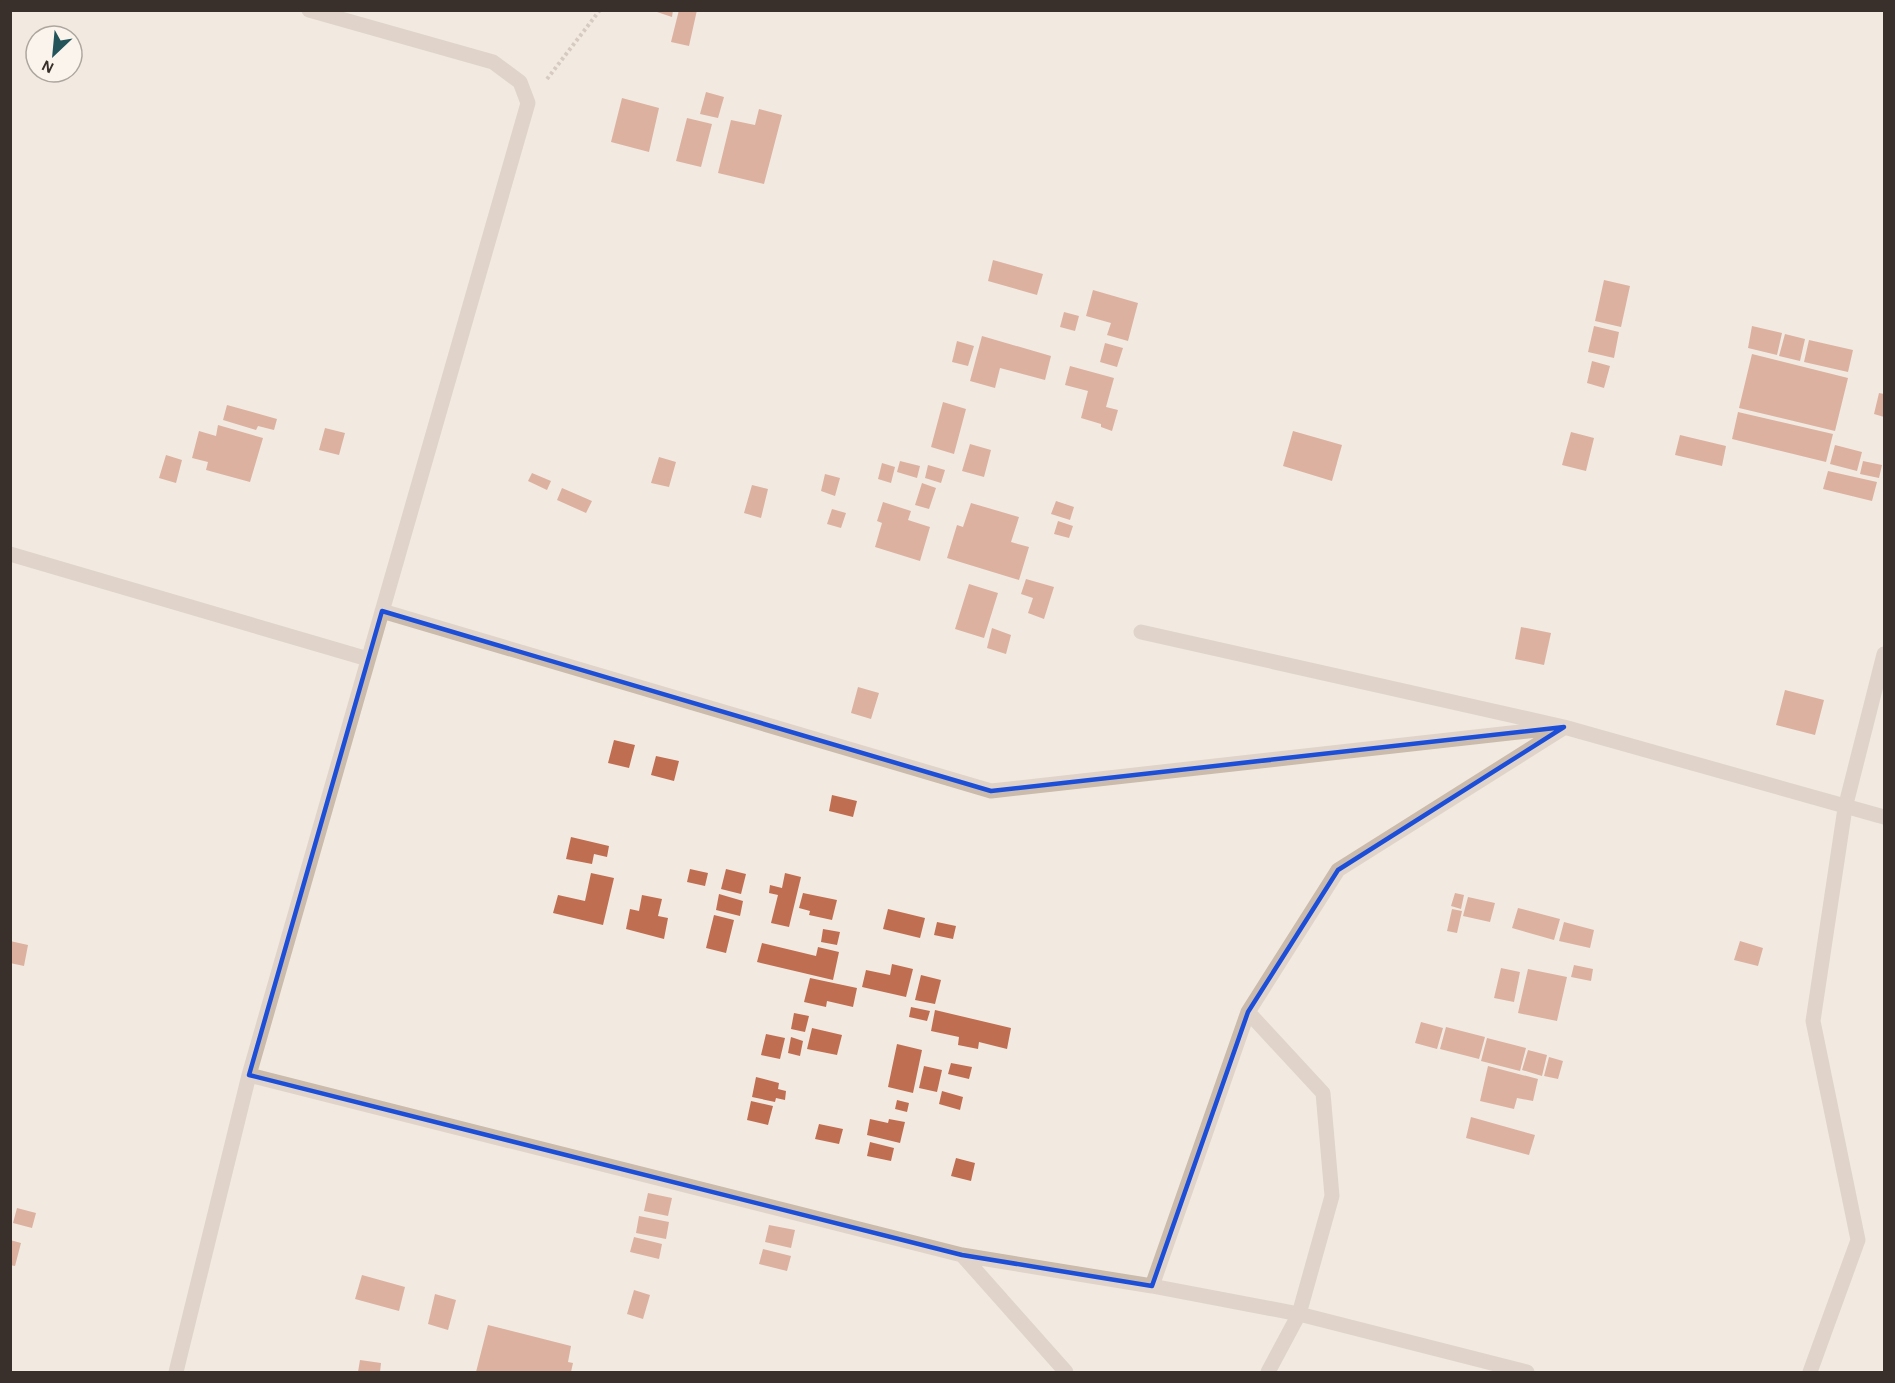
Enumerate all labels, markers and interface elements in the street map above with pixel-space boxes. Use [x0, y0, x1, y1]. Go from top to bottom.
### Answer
north arrow [24, 24, 84, 84]
text: N [39, 57, 56, 76]

